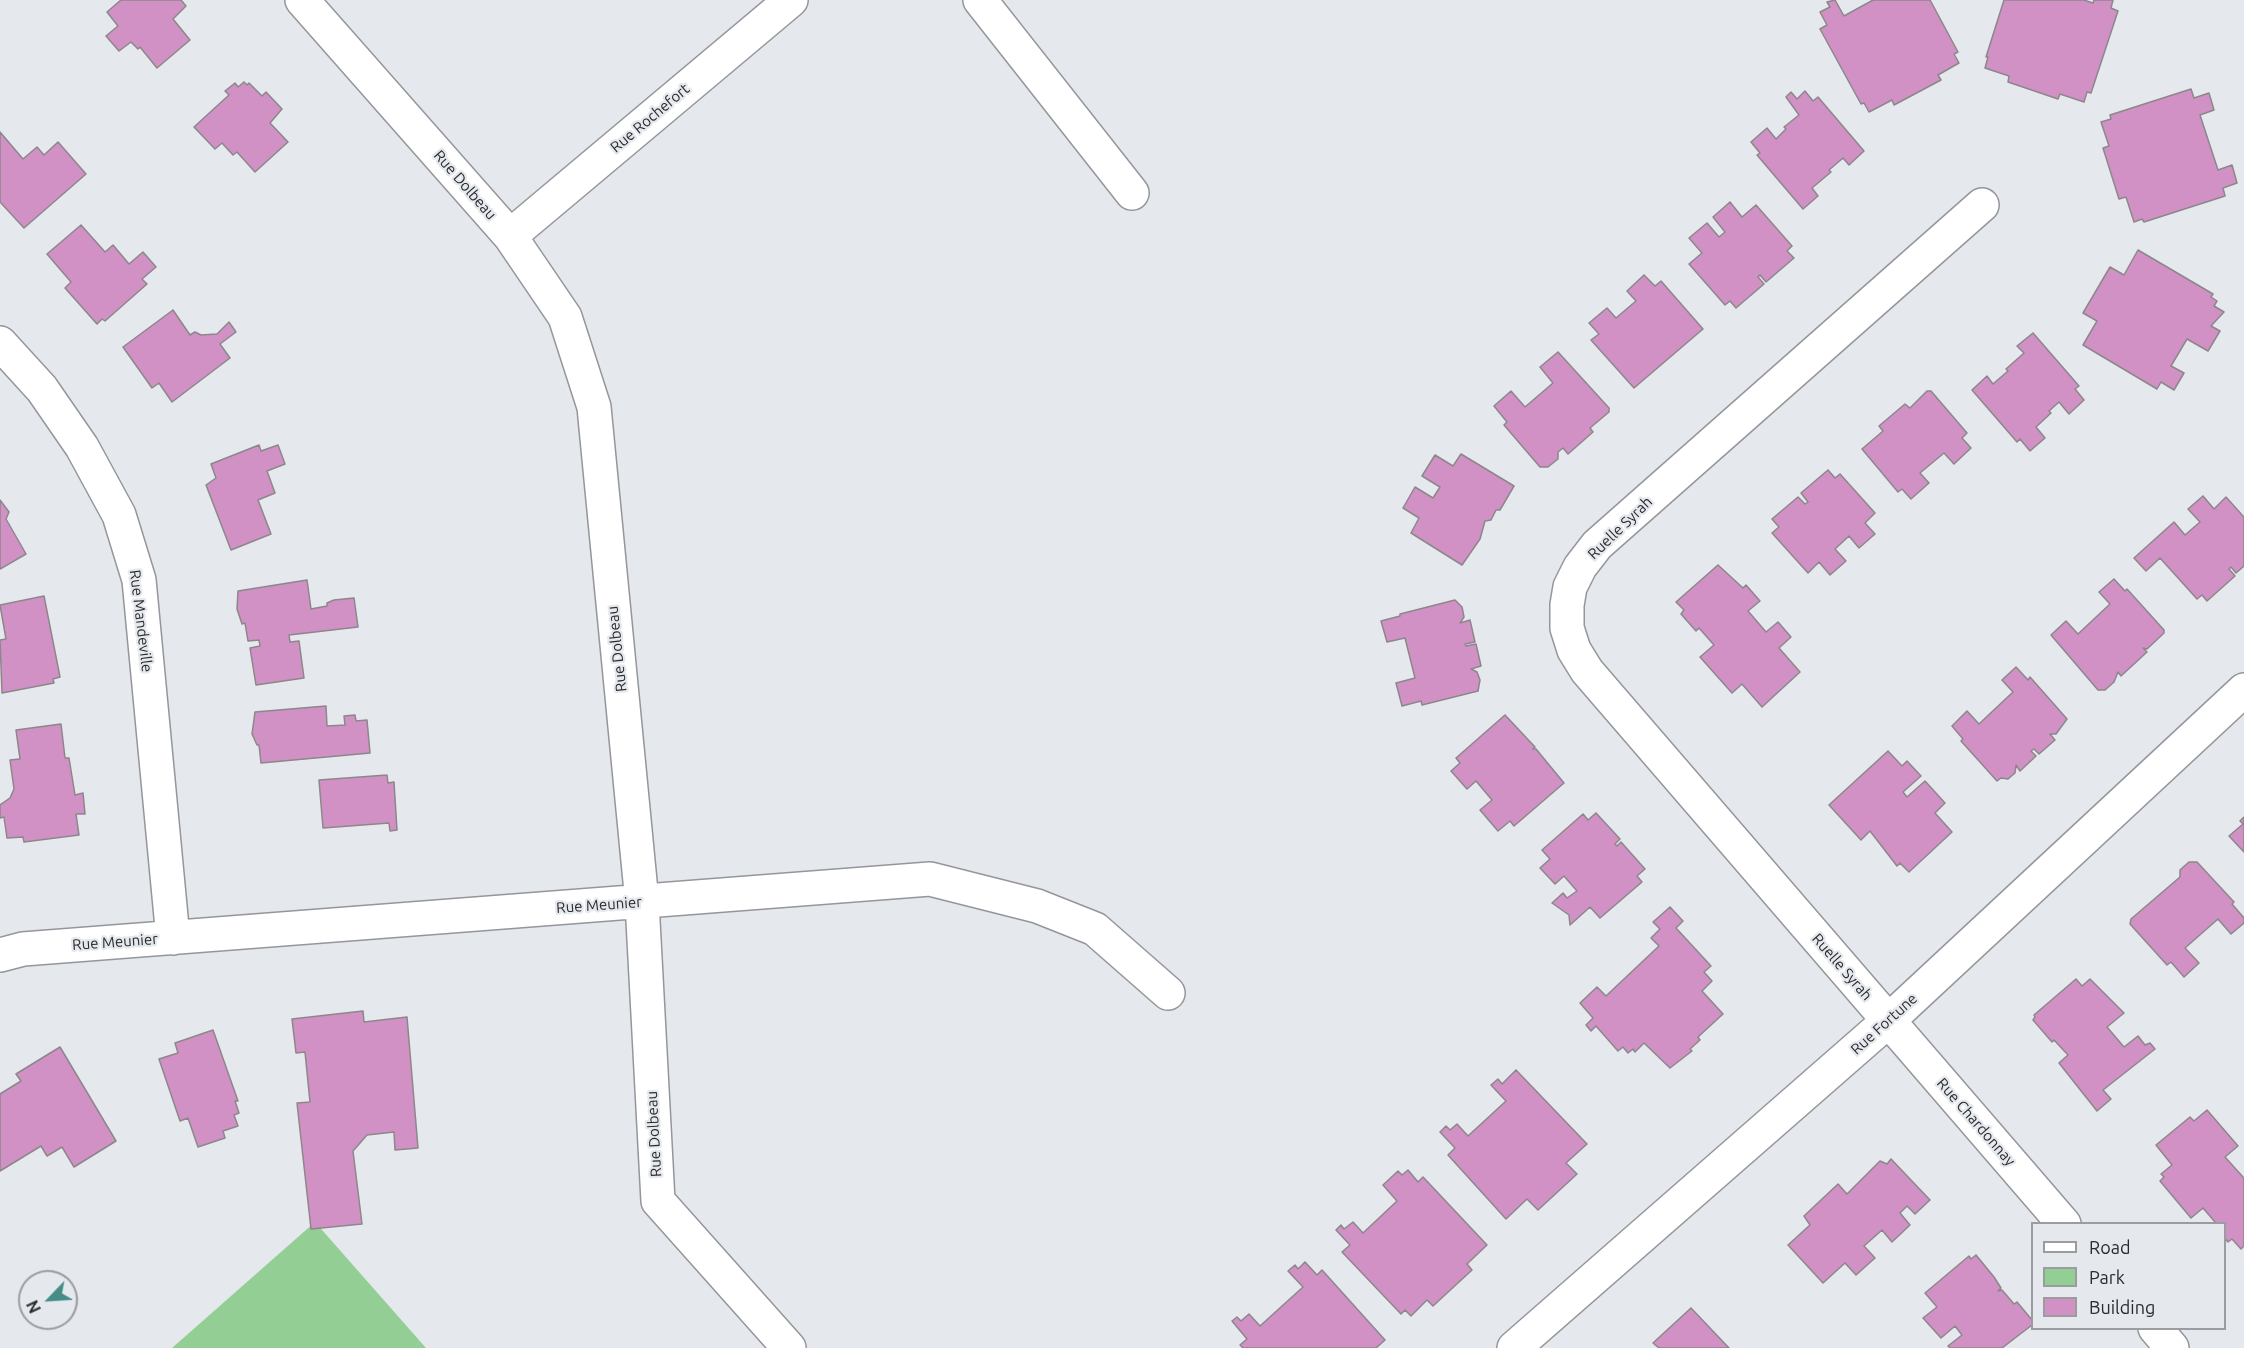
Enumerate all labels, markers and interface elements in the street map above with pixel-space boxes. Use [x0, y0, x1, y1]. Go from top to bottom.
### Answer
street label: Rue Rochefort [607, 80, 693, 156]
street label: Rue Dolbeau [430, 147, 500, 223]
street label: Ruelle Syrah [1584, 493, 1656, 563]
street label: Rue Mandeville [126, 569, 156, 673]
street label: Rue Dolbeau [604, 605, 630, 693]
street label: Rue Meunier [556, 893, 642, 917]
street label: Rue Meunier [72, 930, 158, 954]
street label: Ruelle Syrah [1808, 930, 1876, 1004]
street label: Rue Fortune [1847, 989, 1921, 1059]
street label: Rue Chardonnay [1933, 1074, 2019, 1170]
street label: Rue Dolbeau [643, 1090, 665, 1178]
legend [2031, 1222, 2226, 1330]
text: Road [2089, 1237, 2131, 1257]
text: Park [2089, 1267, 2125, 1287]
north arrow [18, 1270, 78, 1330]
text: Building [2089, 1297, 2155, 1317]
text: N [23, 1298, 44, 1316]

